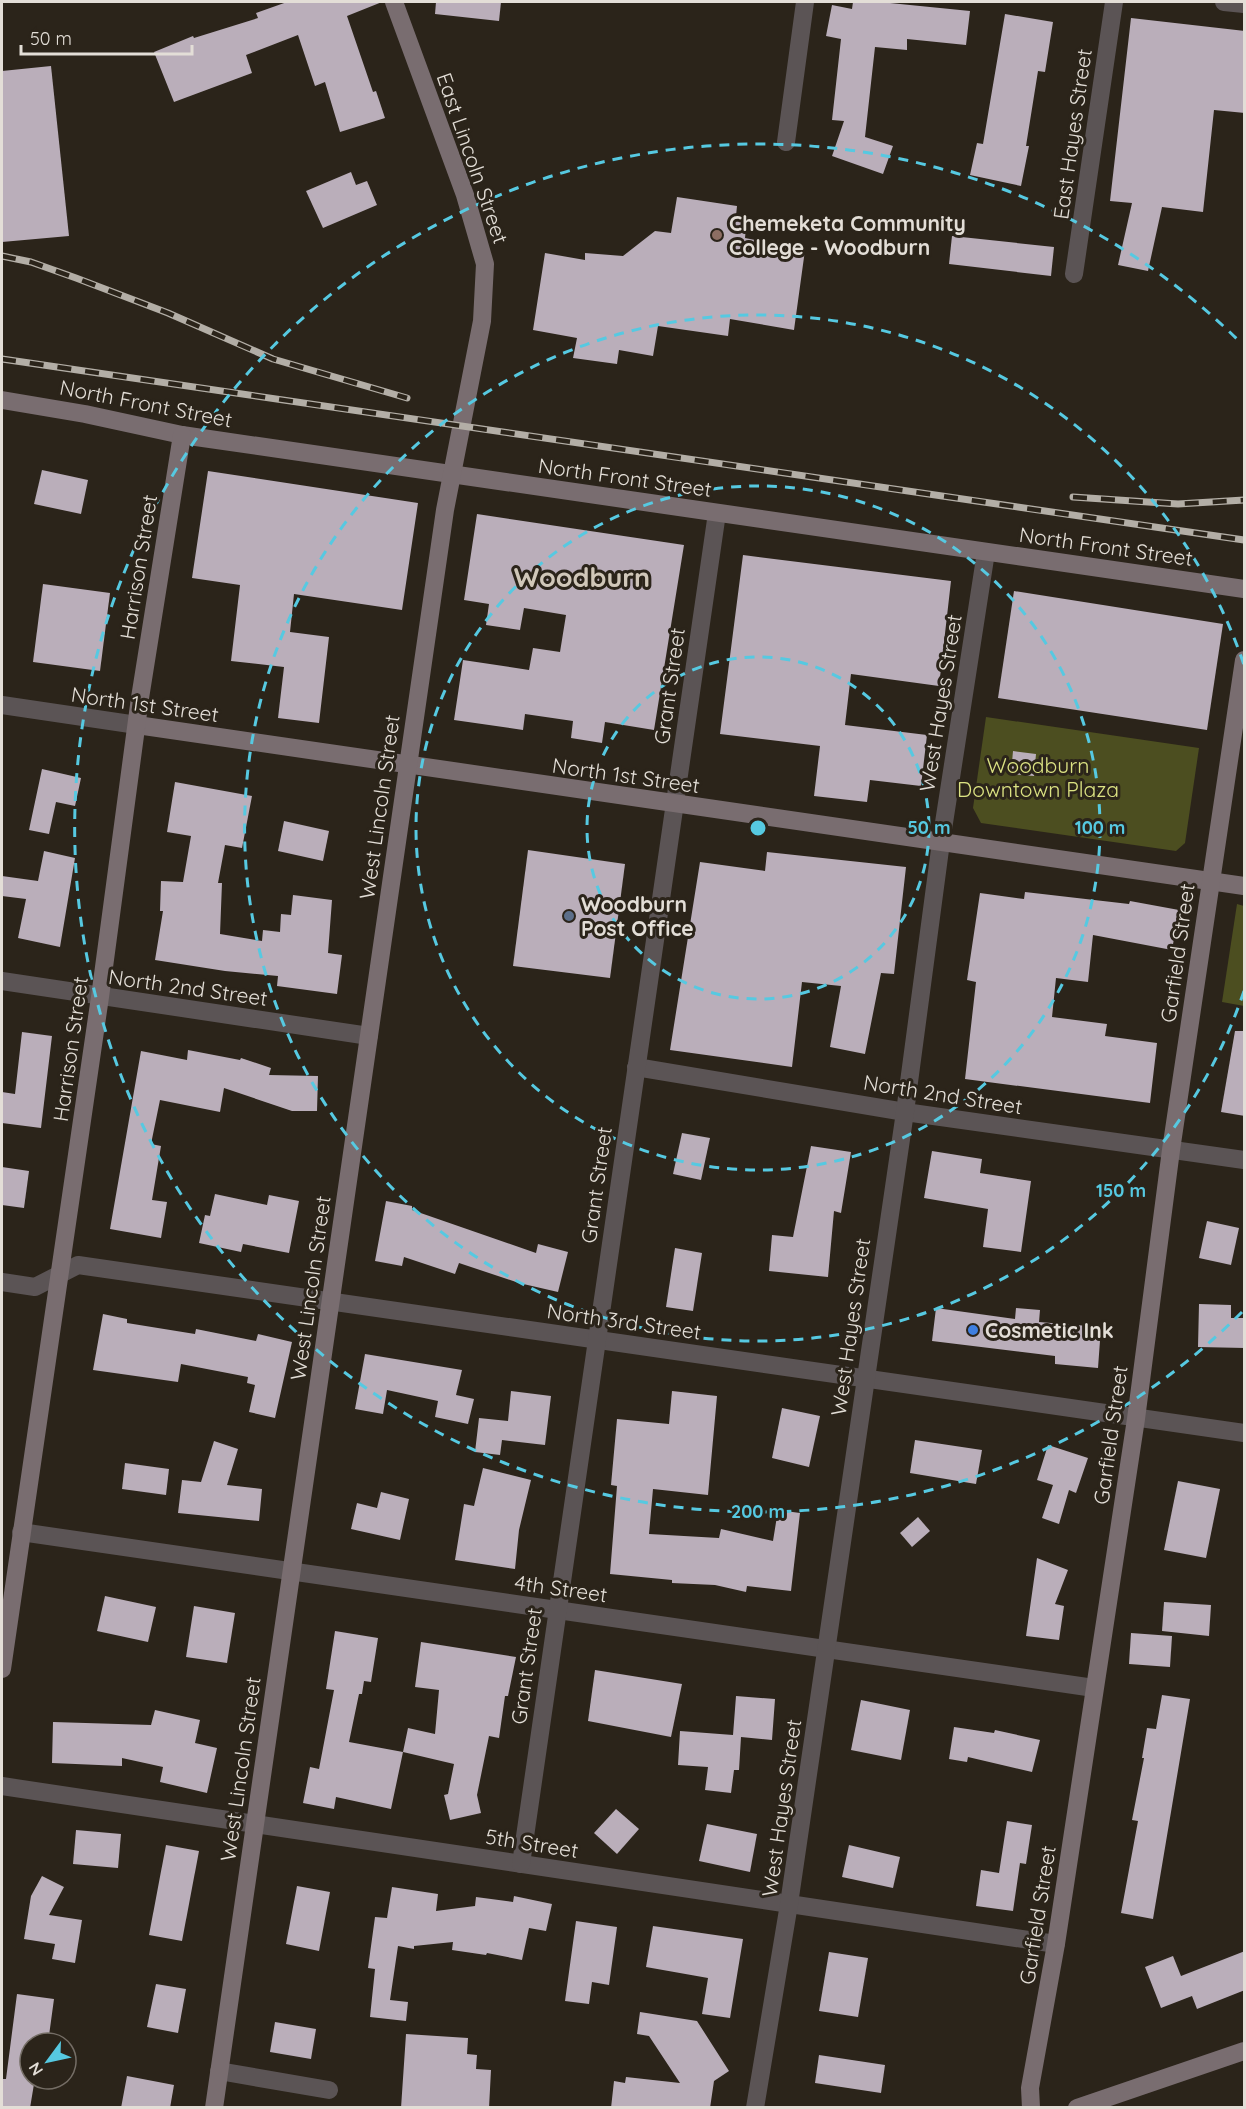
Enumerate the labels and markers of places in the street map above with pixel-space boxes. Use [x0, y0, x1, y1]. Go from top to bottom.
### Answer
place label: Chemeketa Community College - Woodburn [729, 210, 966, 260]
marker: Chemeketa Community College - Woodburn [710, 228, 724, 242]
centre of rings [748, 818, 768, 838]
place label: Woodburn Post Office [581, 891, 694, 941]
marker: Woodburn Post Office [562, 909, 576, 923]
place label: Cosmetic Ink [985, 1317, 1114, 1343]
marker: Cosmetic Ink [966, 1323, 980, 1337]

